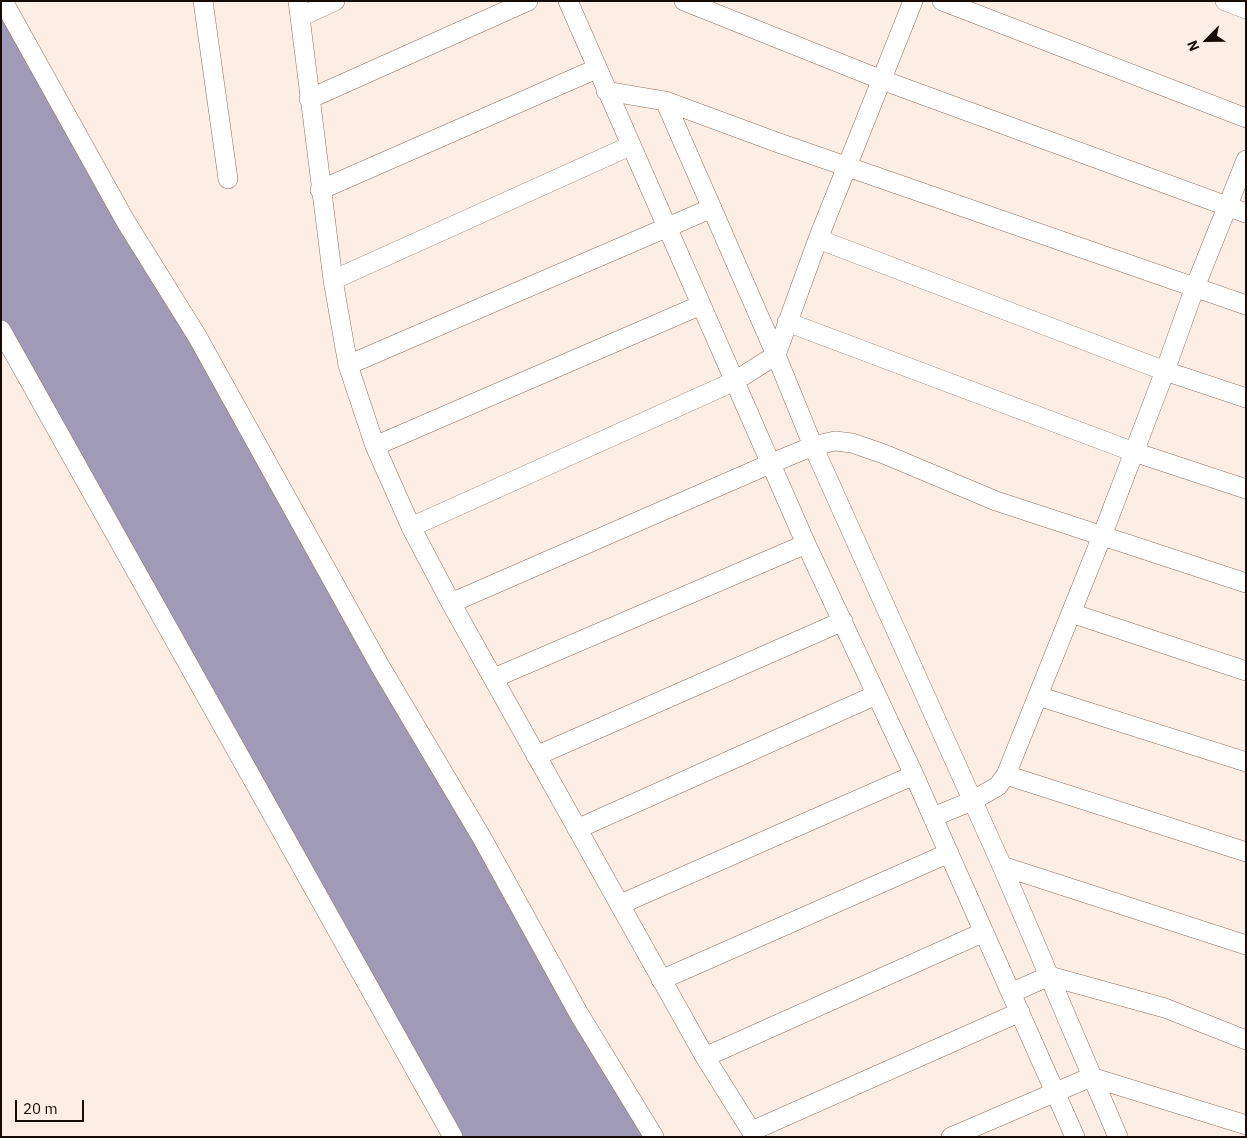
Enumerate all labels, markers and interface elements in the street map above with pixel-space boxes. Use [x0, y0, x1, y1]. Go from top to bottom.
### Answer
north arrow [1182, 15, 1232, 65]
text: N [1183, 38, 1203, 54]
scale bar [18, 1090, 86, 1122]
text: 20 m [23, 1099, 58, 1118]

